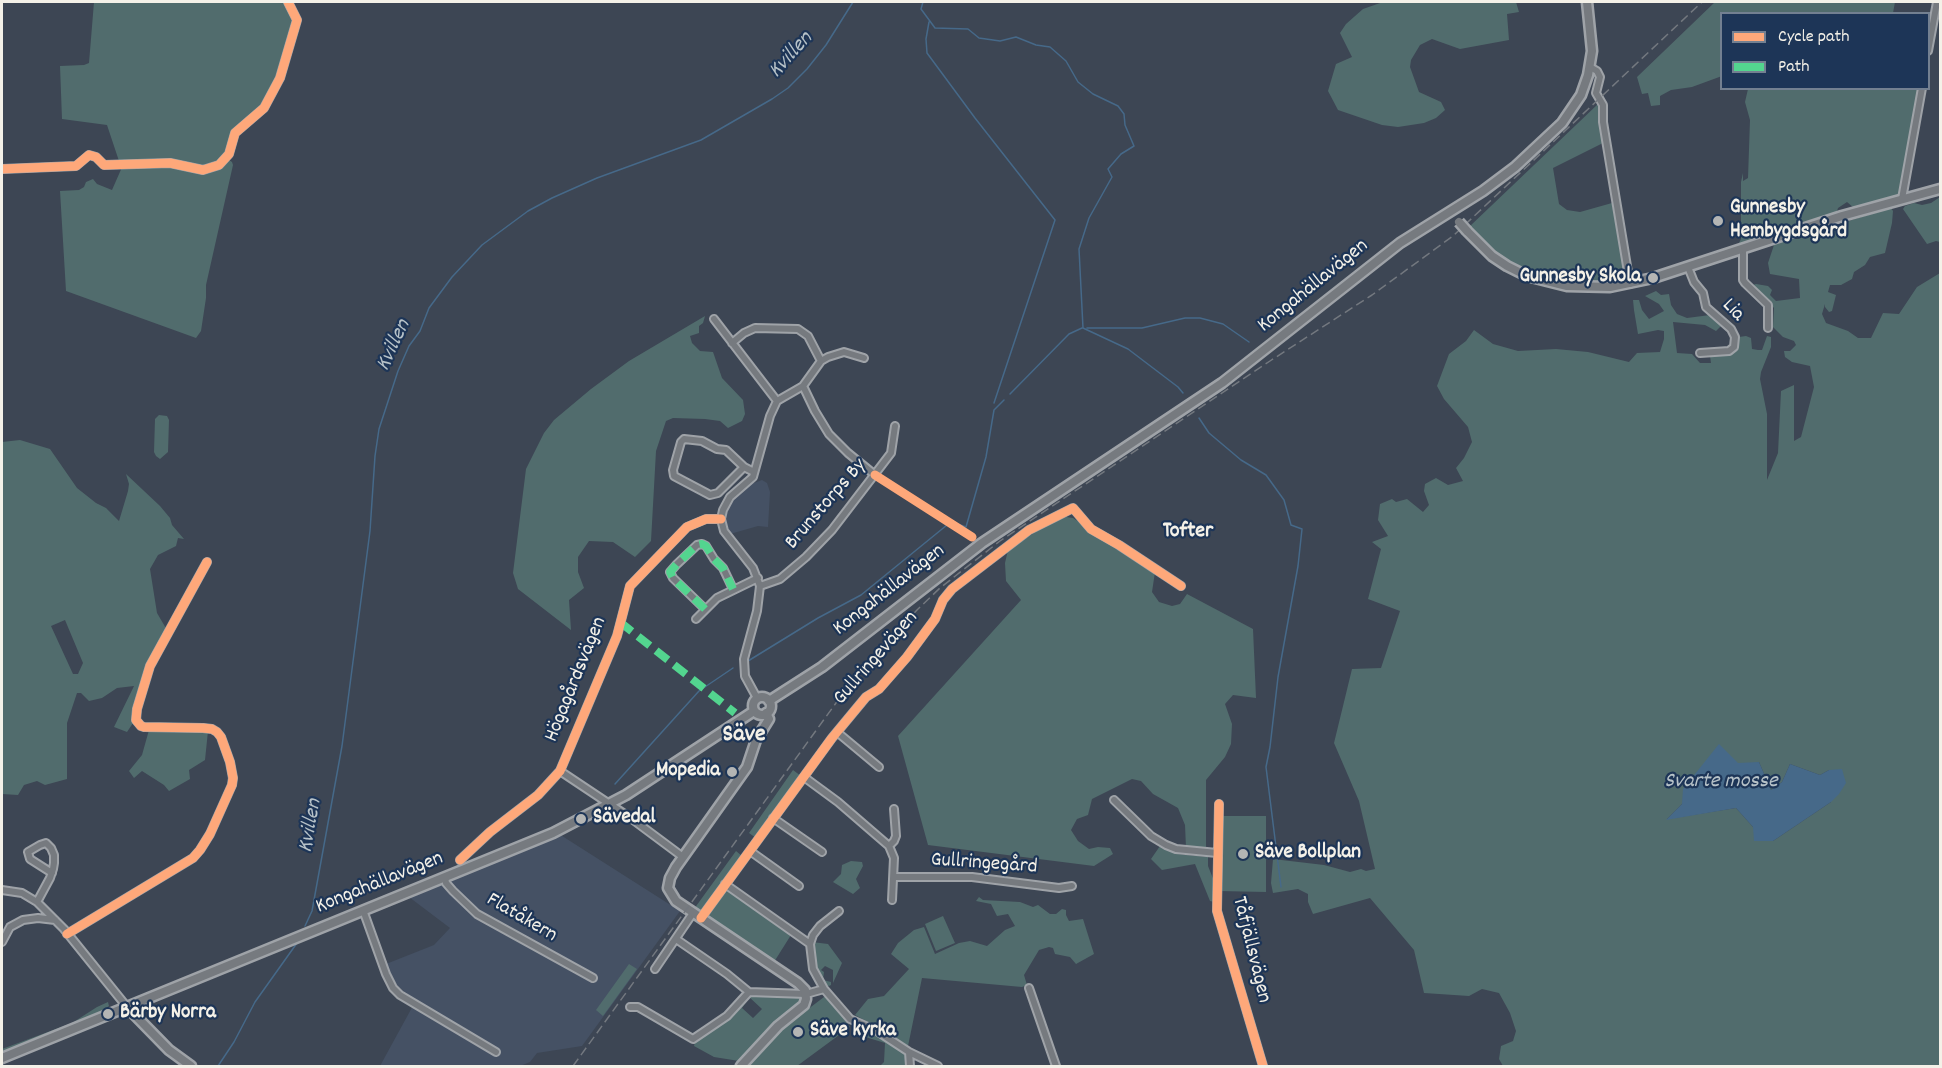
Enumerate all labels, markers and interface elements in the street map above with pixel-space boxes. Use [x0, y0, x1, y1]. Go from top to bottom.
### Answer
legend [1720, 12, 1930, 90]
text: Cycle path [1778, 25, 1849, 50]
water label: Kvillen [764, 27, 820, 85]
text: Path [1778, 55, 1810, 80]
place label: Gunnesby Hembygdsgård [1730, 196, 1847, 246]
marker: Gunnesby Hembygdsgård [1711, 214, 1725, 228]
street label: Kongahällavägen [1254, 235, 1374, 339]
place label: Gunnesby Skola [1519, 265, 1641, 291]
marker: Gunnesby Skola [1646, 271, 1660, 285]
street label: Lia [1715, 294, 1749, 328]
water label: Kvillen [372, 316, 418, 376]
street label: Brunstorps By [781, 454, 873, 556]
district label: Tofter [1163, 520, 1213, 546]
street label: Kongahällavägen [829, 539, 951, 643]
street label: Gullringevägen [829, 607, 925, 711]
street label: Högagårdsvägen [540, 614, 614, 746]
district label: Säve [722, 723, 766, 751]
place label: Mopedia [656, 759, 720, 785]
marker: Mopedia [725, 765, 739, 779]
water label: Svarte mosse [1664, 770, 1778, 796]
water label: Kvillen [294, 797, 330, 855]
place label: Sävedal [593, 806, 655, 832]
marker: Sävedal [574, 812, 588, 826]
place label: Säve Bollplan [1255, 841, 1361, 867]
street label: Kongahällavägen [313, 847, 447, 921]
marker: Säve Bollplan [1236, 847, 1250, 861]
street label: Gullringegård [930, 849, 1038, 881]
street label: Flatåkern [481, 889, 561, 949]
street label: Tåfjällsvägen [1225, 894, 1275, 1006]
place label: Bärby Norra [120, 1001, 216, 1027]
marker: Bärby Norra [101, 1007, 115, 1021]
place label: Säve kyrka [810, 1019, 896, 1045]
marker: Säve kyrka [791, 1025, 805, 1039]

